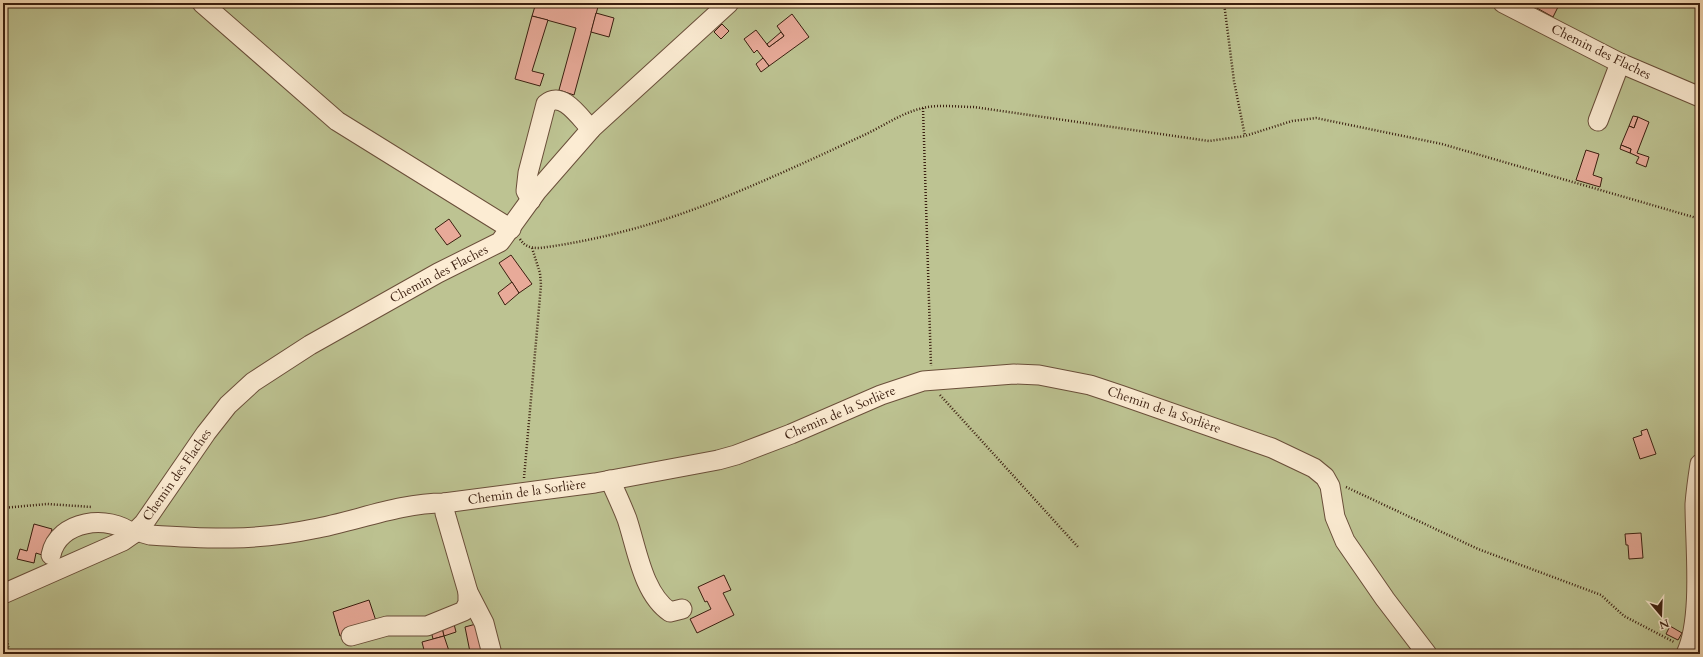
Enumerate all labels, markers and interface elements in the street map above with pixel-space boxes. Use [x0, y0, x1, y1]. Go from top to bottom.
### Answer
street label: Chemin des Flaches [1548, 20, 1654, 84]
street label: Chemin des Flaches [387, 241, 491, 307]
street label: Chemin de la Sorlière [782, 381, 898, 445]
street label: Chemin de la Sorlière [1105, 382, 1223, 438]
street label: Chemin des Flaches [138, 425, 216, 525]
street label: Chemin de la Sorlière [467, 475, 587, 509]
north arrow [1641, 595, 1681, 635]
text: N [1657, 615, 1671, 633]

